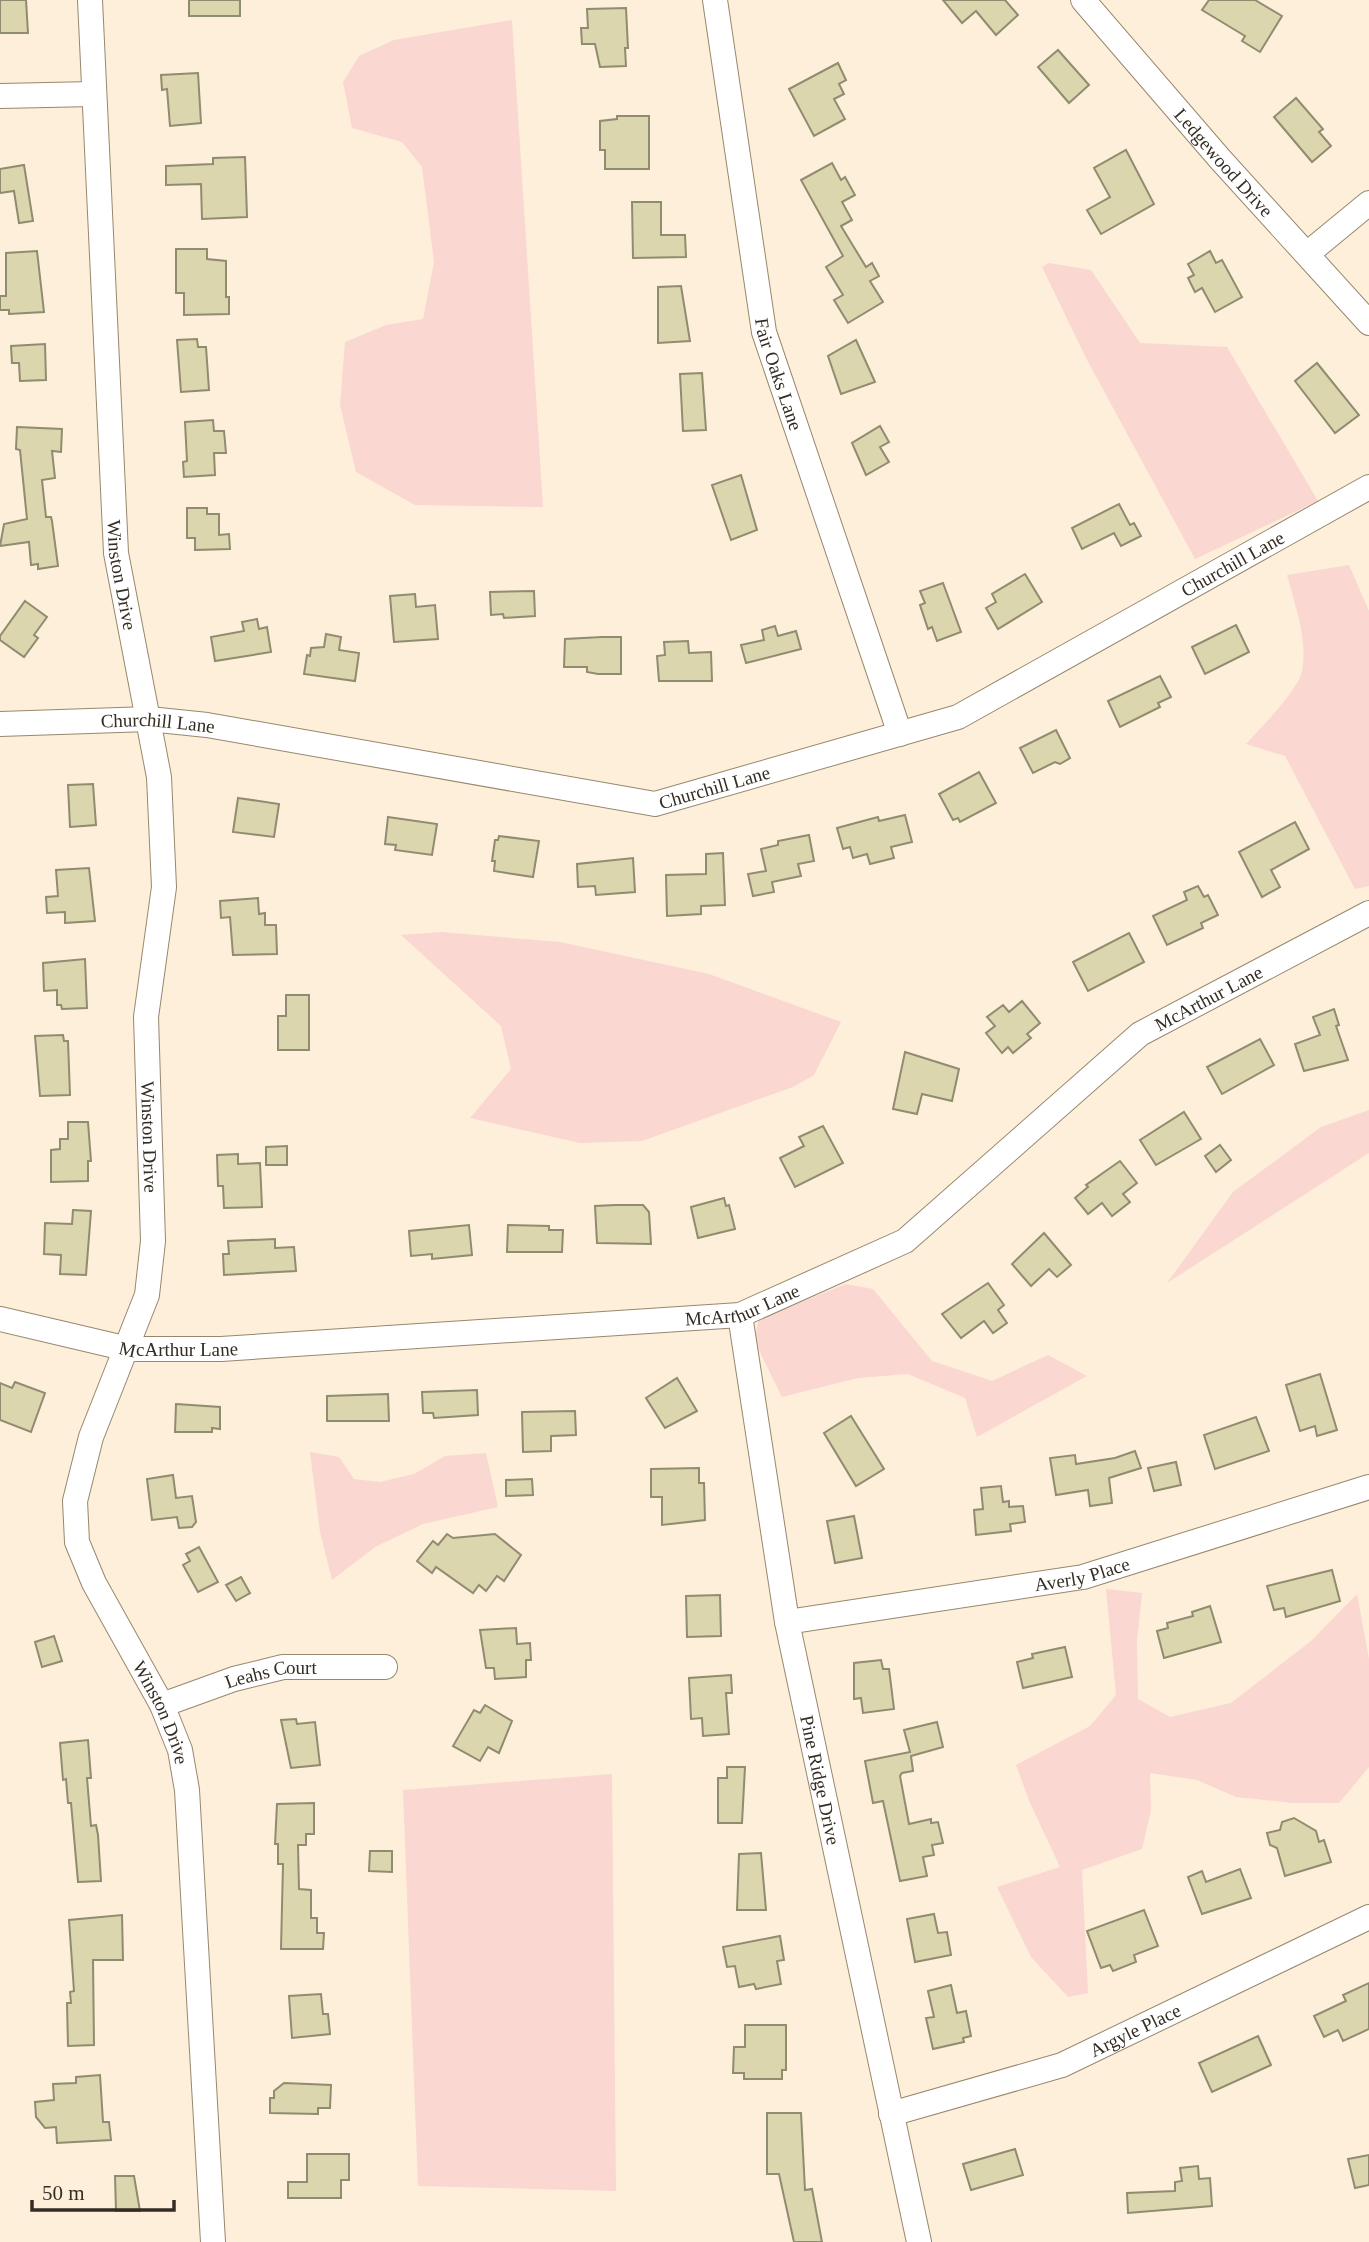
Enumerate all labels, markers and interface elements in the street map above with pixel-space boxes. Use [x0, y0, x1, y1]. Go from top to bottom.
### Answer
street label: Ledgewood Drive [1170, 104, 1277, 221]
street label: Fair Oaks Lane [751, 317, 806, 433]
street label: Winston Drive [103, 519, 141, 632]
street label: Churchill Lane [1178, 527, 1288, 601]
street label: Churchill Lane [100, 709, 216, 737]
street label: Churchill Lane [656, 762, 772, 813]
street label: McArthur Lane [1151, 961, 1266, 1035]
street label: Winston Drive [137, 1081, 161, 1193]
street label: McArthur Lane [685, 1280, 803, 1330]
street label: McArthur Lane [117, 1337, 239, 1362]
street label: Averly Place [1033, 1553, 1132, 1595]
street label: Winston Drive [129, 1657, 192, 1766]
street label: Leahs Court [222, 1657, 317, 1692]
street label: Pine Ridge Drive [796, 1713, 844, 1847]
street label: Argyle Place [1086, 1999, 1184, 2061]
scale bar [32, 2168, 173, 2212]
text: 50 m [42, 2181, 85, 2205]

